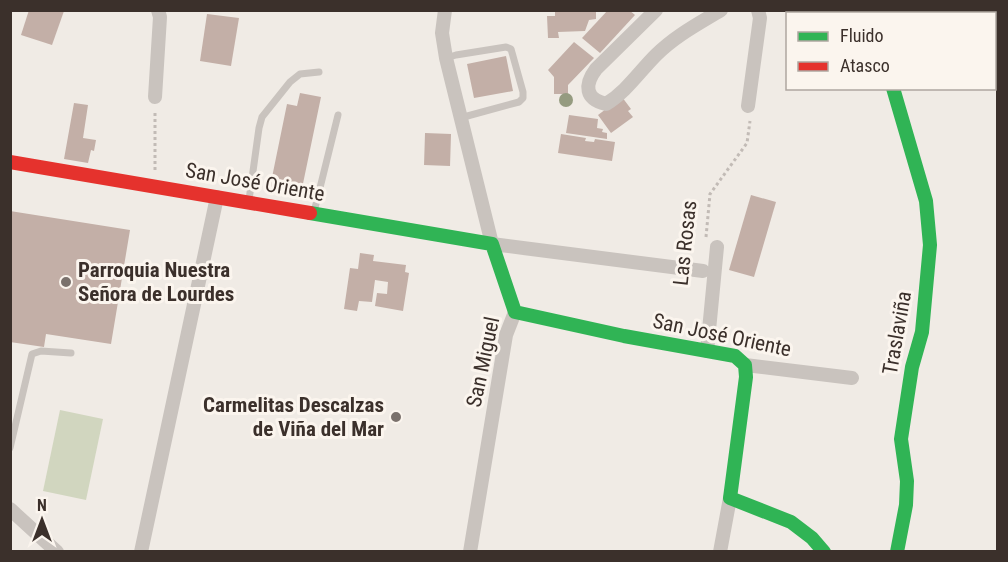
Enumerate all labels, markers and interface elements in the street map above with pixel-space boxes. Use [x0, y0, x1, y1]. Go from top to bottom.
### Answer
legend [786, 12, 996, 90]
text: Fluido [840, 25, 884, 46]
text: Atasco [840, 55, 890, 76]
street label: San José Oriente [184, 158, 327, 206]
street label: Las Rosas [669, 199, 701, 287]
place label: Parroquia Nuestra Señora de Lourdes [78, 258, 234, 306]
marker: Parroquia Nuestra Señora de Lourdes [59, 275, 73, 289]
street label: Traslaviña [878, 289, 916, 377]
street label: San José Oriente [651, 309, 793, 361]
street label: San Miguel [462, 315, 504, 409]
place label: Carmelitas Descalzas de Viña del Mar [203, 393, 384, 441]
marker: Carmelitas Descalzas de Viña del Mar [389, 410, 403, 424]
north arrow [12, 490, 72, 550]
text: N [37, 496, 47, 515]

